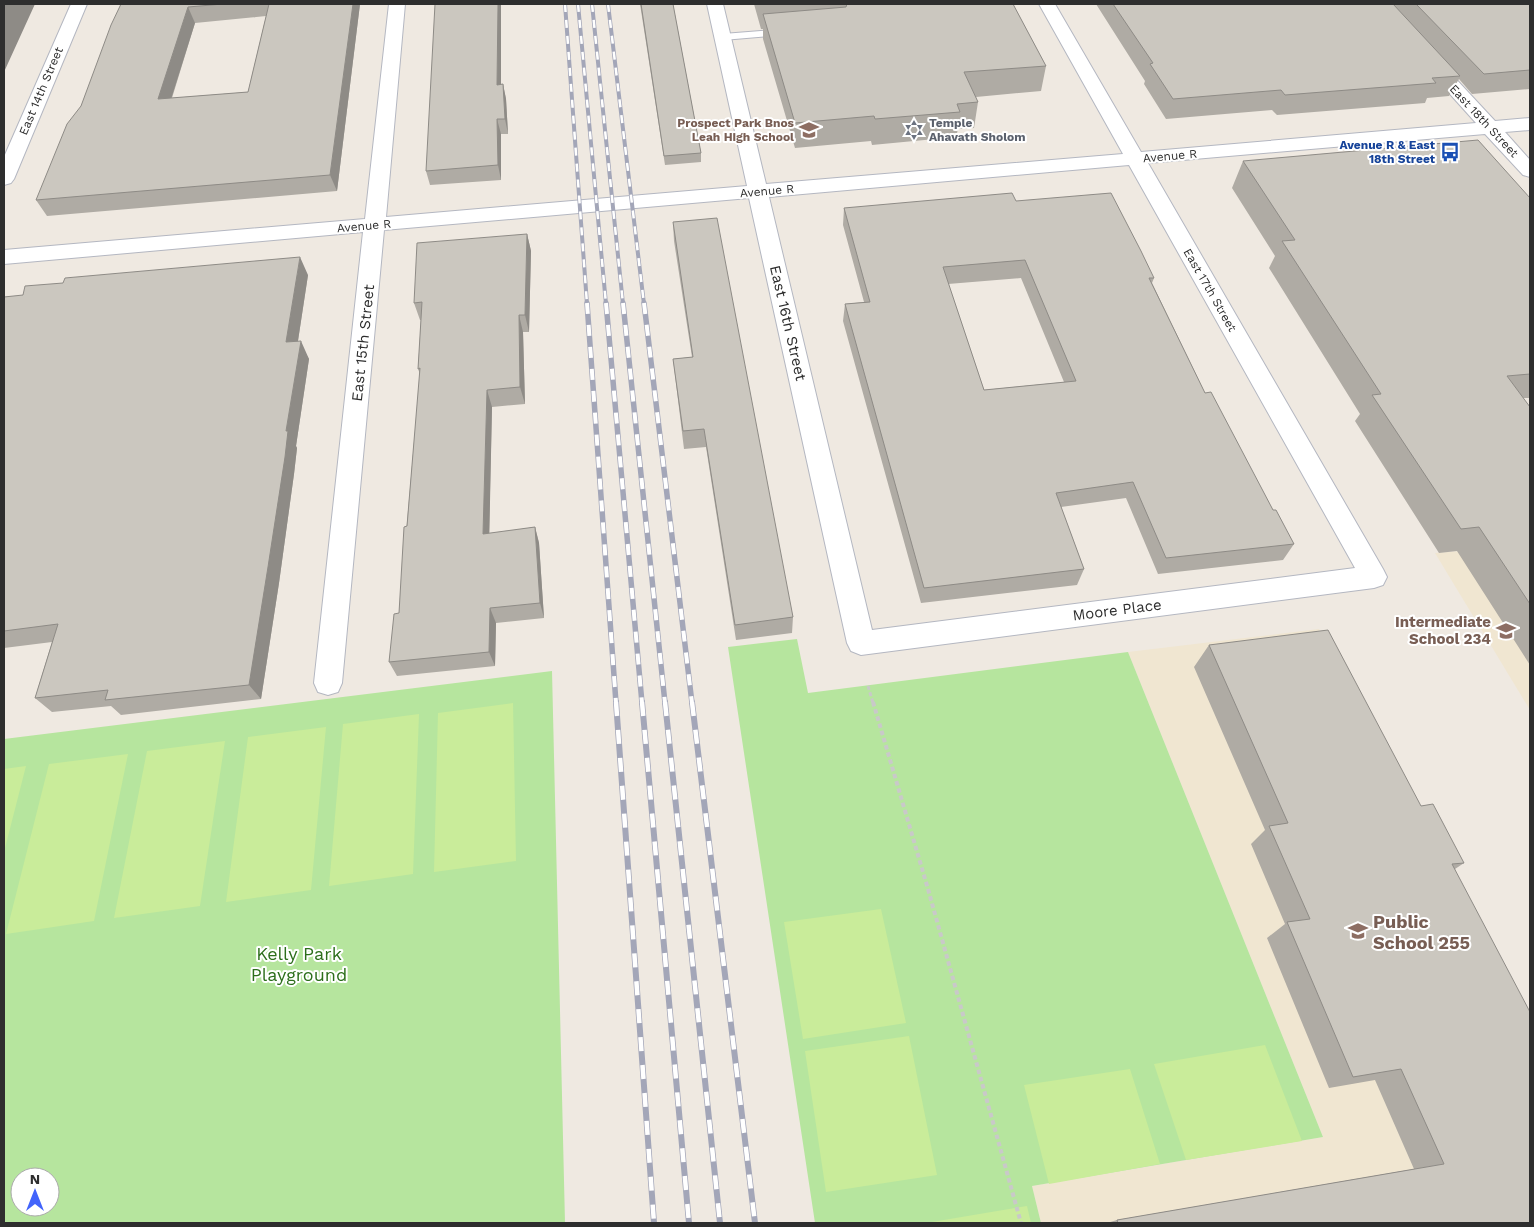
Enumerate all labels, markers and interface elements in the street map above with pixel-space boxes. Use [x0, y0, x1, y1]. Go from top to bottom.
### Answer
street label: East 14th Street [16, 45, 66, 137]
street label: East 18th Street [1447, 82, 1521, 160]
place label: Prospect Park Bnos Leah High School [677, 116, 795, 144]
place label: Temple Ahavath Sholom [929, 116, 1026, 144]
school or university icon: Prospect Park Bnos Leah High School [798, 119, 820, 141]
synagogue icon: Temple Ahavath Sholom [903, 119, 925, 141]
place label: Avenue R & East 18th Street [1340, 138, 1436, 166]
bus stop icon: Avenue R & East 18th Street [1439, 141, 1461, 163]
street label: Avenue R [1142, 147, 1198, 165]
street label: Avenue R [739, 182, 795, 200]
street label: Avenue R [336, 217, 392, 235]
street label: East 17th Street [1181, 246, 1239, 334]
street label: East 16th Street [766, 264, 810, 383]
street label: East 15th Street [348, 283, 378, 402]
street label: Moore Place [1071, 596, 1163, 624]
place label: Intermediate School 234 [1395, 613, 1491, 648]
school or university icon: Intermediate School 234 [1495, 620, 1517, 642]
place label: Public School 255 [1373, 911, 1470, 953]
school or university icon: Public School 255 [1347, 920, 1369, 942]
park label: Kelly Park Playground [251, 943, 347, 985]
north arrow [10, 1167, 60, 1217]
text: N [30, 1171, 40, 1187]

